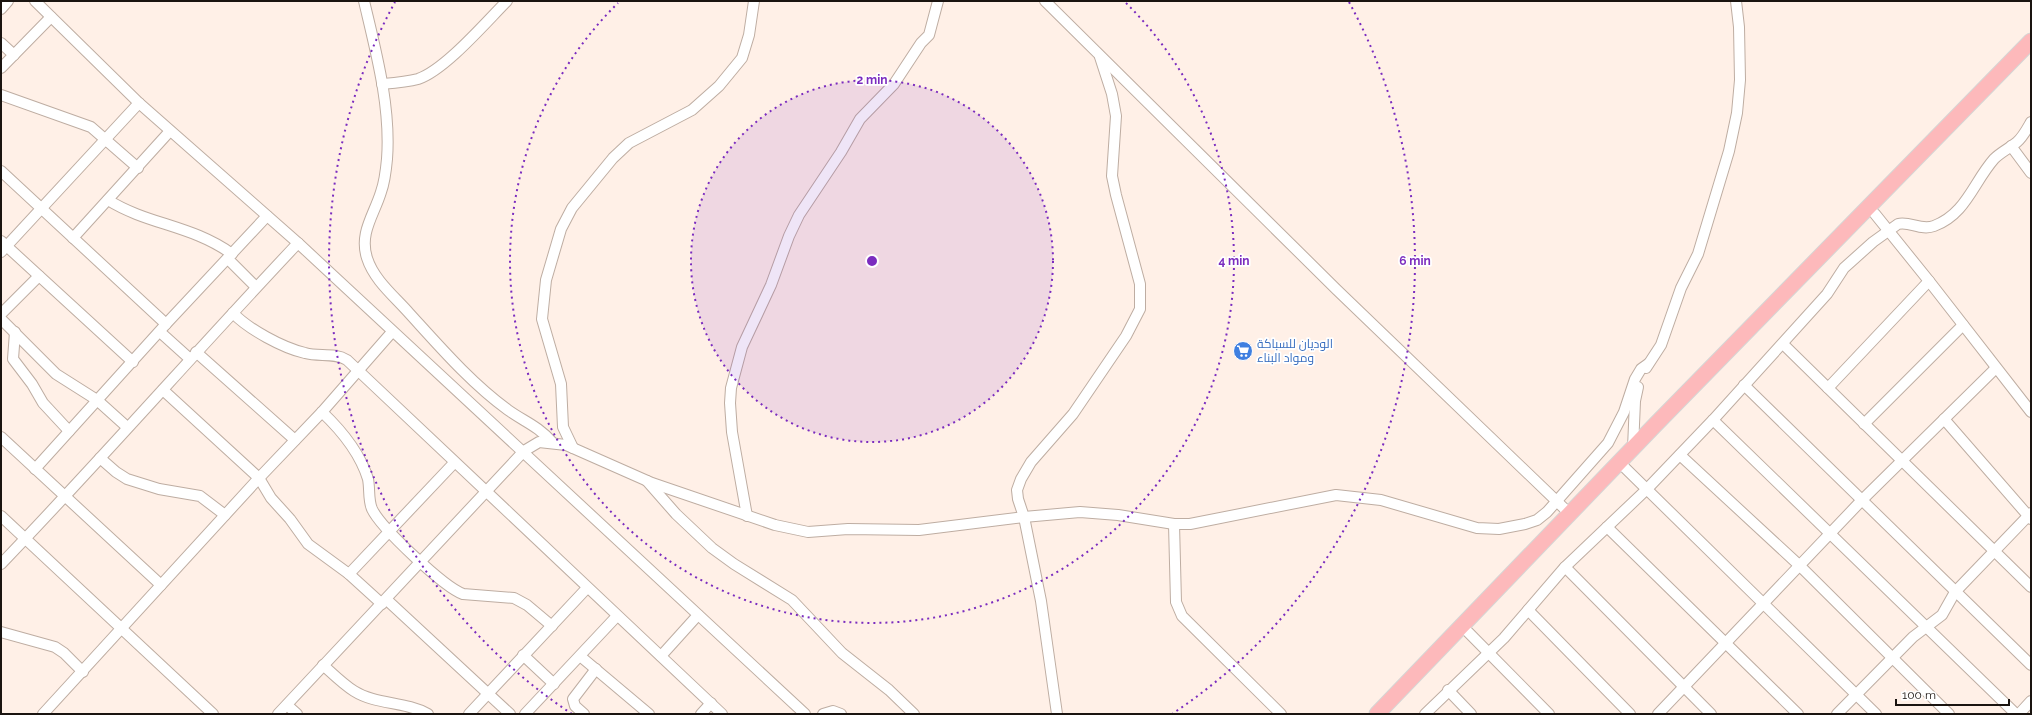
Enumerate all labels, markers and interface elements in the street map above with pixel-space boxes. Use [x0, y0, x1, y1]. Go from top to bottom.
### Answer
text: 2 min [856, 73, 888, 87]
centre of rings [865, 254, 879, 268]
text: 4 min [1218, 254, 1250, 268]
text: 6 min [1399, 254, 1431, 268]
place label: الوديان للسباكة ومواد البناء [1257, 337, 1333, 365]
supermarket icon: الوديان للسباكة ومواد البناء [1232, 340, 1254, 362]
scale bar [1896, 681, 2009, 707]
text: 100 m [1902, 688, 1936, 702]

